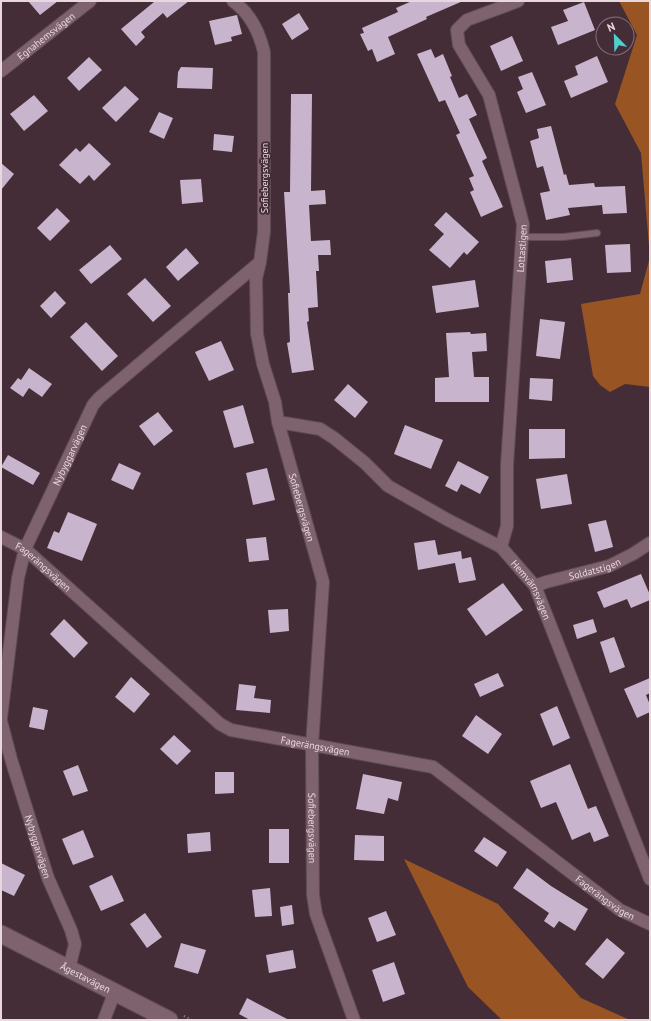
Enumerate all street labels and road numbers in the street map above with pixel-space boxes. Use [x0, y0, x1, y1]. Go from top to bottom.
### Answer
street label: Egnahemsvägen [14, 9, 77, 62]
street label: Sofiebergsvägen [258, 143, 271, 213]
street label: Lottastigen [513, 224, 529, 273]
street label: Nybyggarvägen [49, 422, 89, 488]
street label: Sofiebergsvägen [286, 472, 318, 543]
street label: Fagerängsvägen [13, 539, 74, 594]
street label: Soldatstigen [567, 555, 623, 583]
street label: Hemvärnsvägen [508, 557, 554, 621]
street label: Fagerängsvägen [280, 733, 351, 758]
street label: Sofiebergsvägen [306, 793, 319, 863]
street label: Nybyggarvägen [22, 813, 54, 880]
street label: Fagerängsvägen [573, 872, 637, 923]
street label: Ågestavägen [58, 959, 113, 995]

